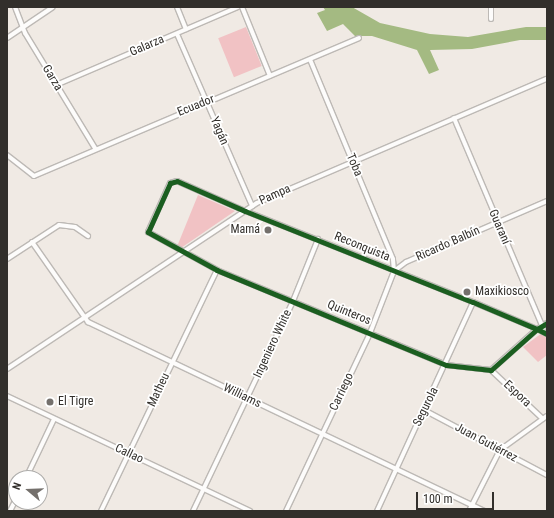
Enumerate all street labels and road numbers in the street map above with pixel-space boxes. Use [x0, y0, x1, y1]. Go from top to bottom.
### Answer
street label: Galarza [128, 32, 166, 60]
street label: Garza [39, 63, 65, 93]
street label: Ecuador [175, 92, 217, 120]
street label: Yagán [207, 115, 231, 147]
street label: Toba [343, 151, 365, 179]
street label: Pampa [257, 182, 293, 208]
street label: Guaraní [485, 207, 513, 247]
street label: Ricardo Balbín [414, 224, 482, 264]
street label: Reconquista [332, 229, 392, 265]
street label: Quinteros [325, 298, 373, 328]
street label: Ingeniero White [251, 308, 295, 380]
street label: Matheu [145, 371, 173, 409]
street label: Carriego [327, 371, 357, 413]
street label: Espora [500, 378, 534, 410]
street label: Williams [221, 381, 263, 411]
street label: Segurola [410, 385, 442, 429]
street label: Juan Gutiérrez [452, 420, 520, 466]
street label: Callao [112, 441, 146, 467]

